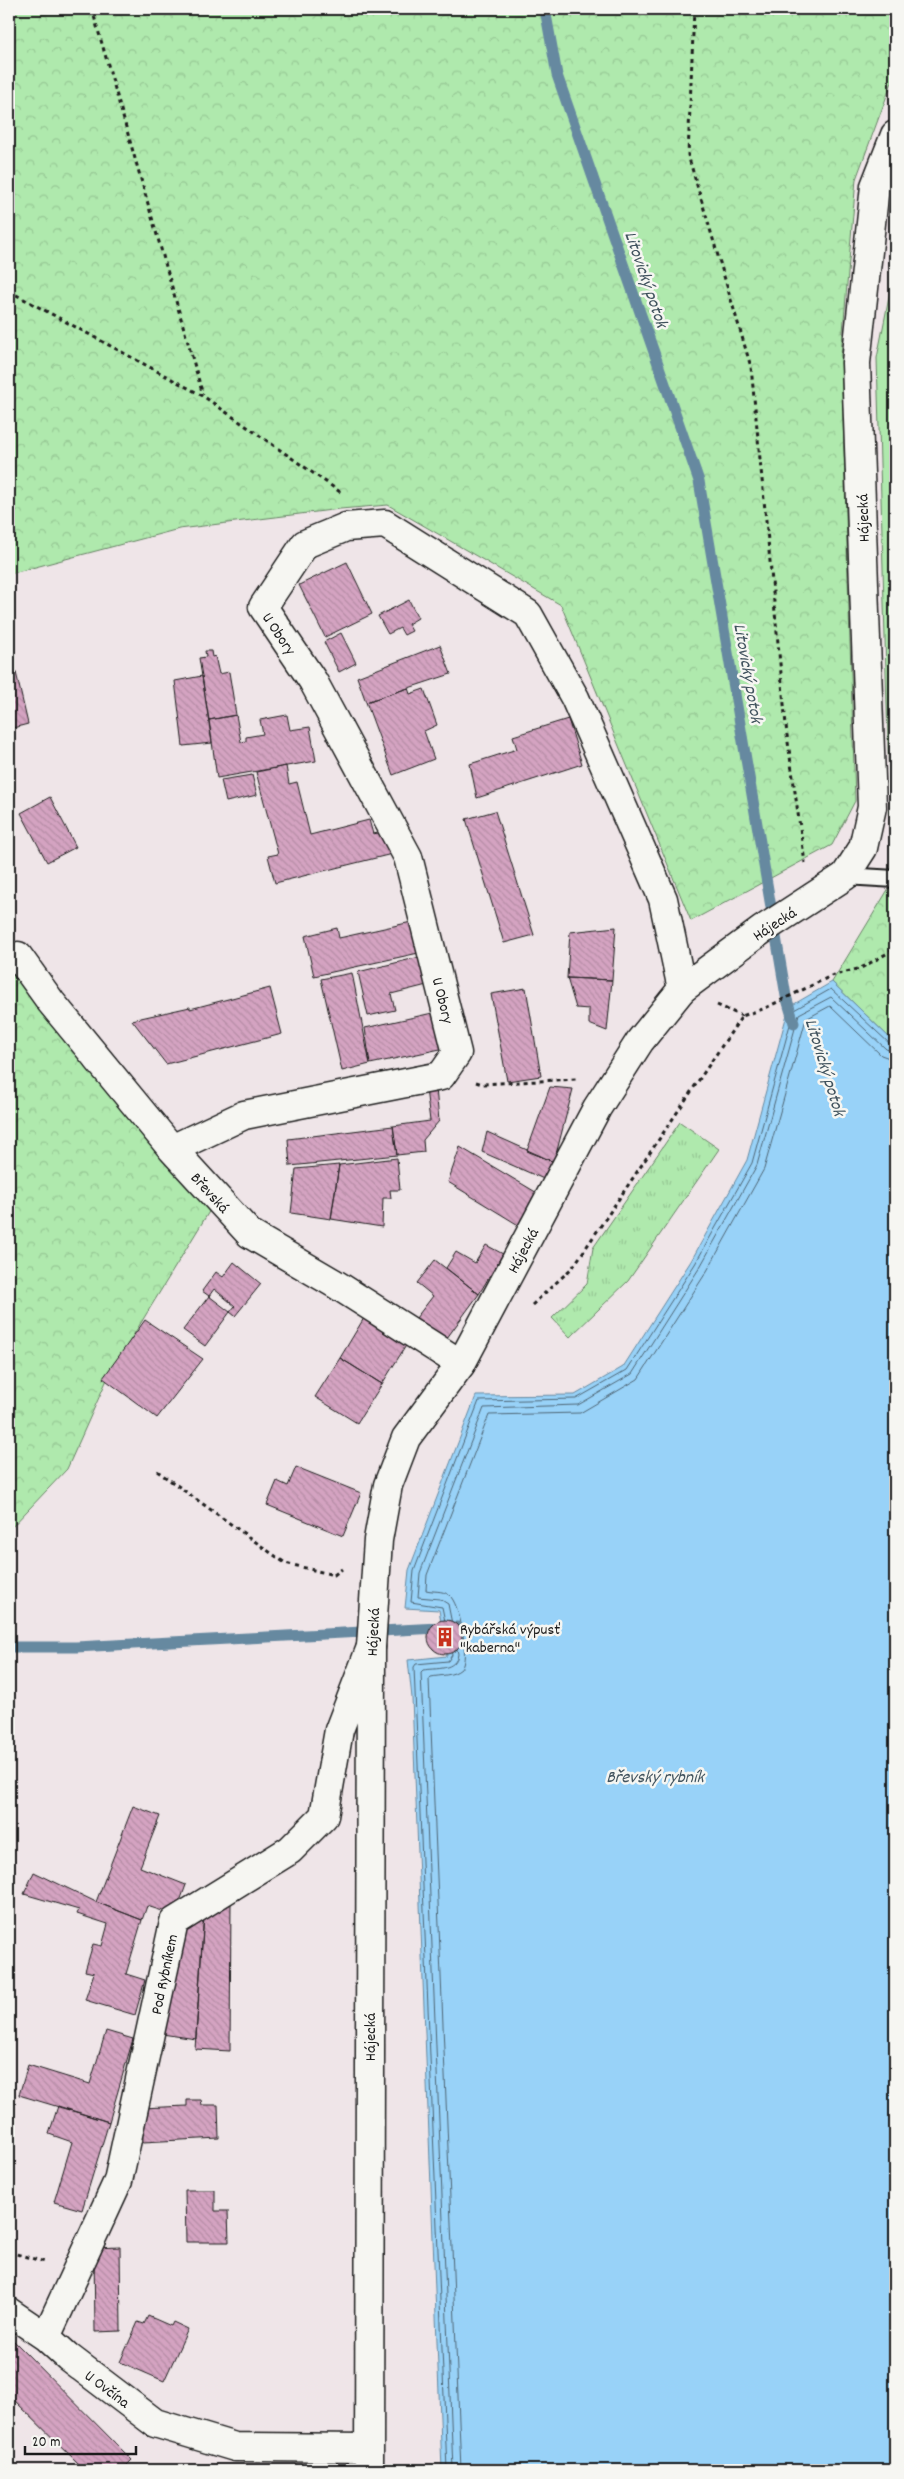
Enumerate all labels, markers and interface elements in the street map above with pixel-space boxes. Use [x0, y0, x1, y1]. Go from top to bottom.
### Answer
water label: Litovický potok [616, 228, 673, 333]
street label: Hájecká [852, 493, 877, 542]
street label: U Obory [255, 608, 301, 661]
water label: Litovický potok [726, 622, 768, 727]
street label: Hájecká [749, 902, 802, 948]
street label: U Obory [425, 975, 459, 1027]
water label: Litovický potok [797, 1016, 851, 1121]
street label: Břevská [184, 1168, 234, 1219]
street label: Hájecká [503, 1224, 546, 1278]
street label: Hájecká [362, 1607, 387, 1657]
place label: Rybářská výpusť "kaberna" [460, 1619, 560, 1660]
building icon: Rybářská výpusť "kaberna" [434, 1626, 456, 1648]
water label: Břevský rybník [606, 1766, 705, 1791]
street label: Pod Rybníkem [146, 1932, 185, 2017]
street label: Hájecká [360, 2013, 383, 2061]
street label: U Ovčína [79, 2365, 134, 2415]
scale bar [25, 2424, 136, 2456]
text: 20 m [32, 2432, 60, 2454]

